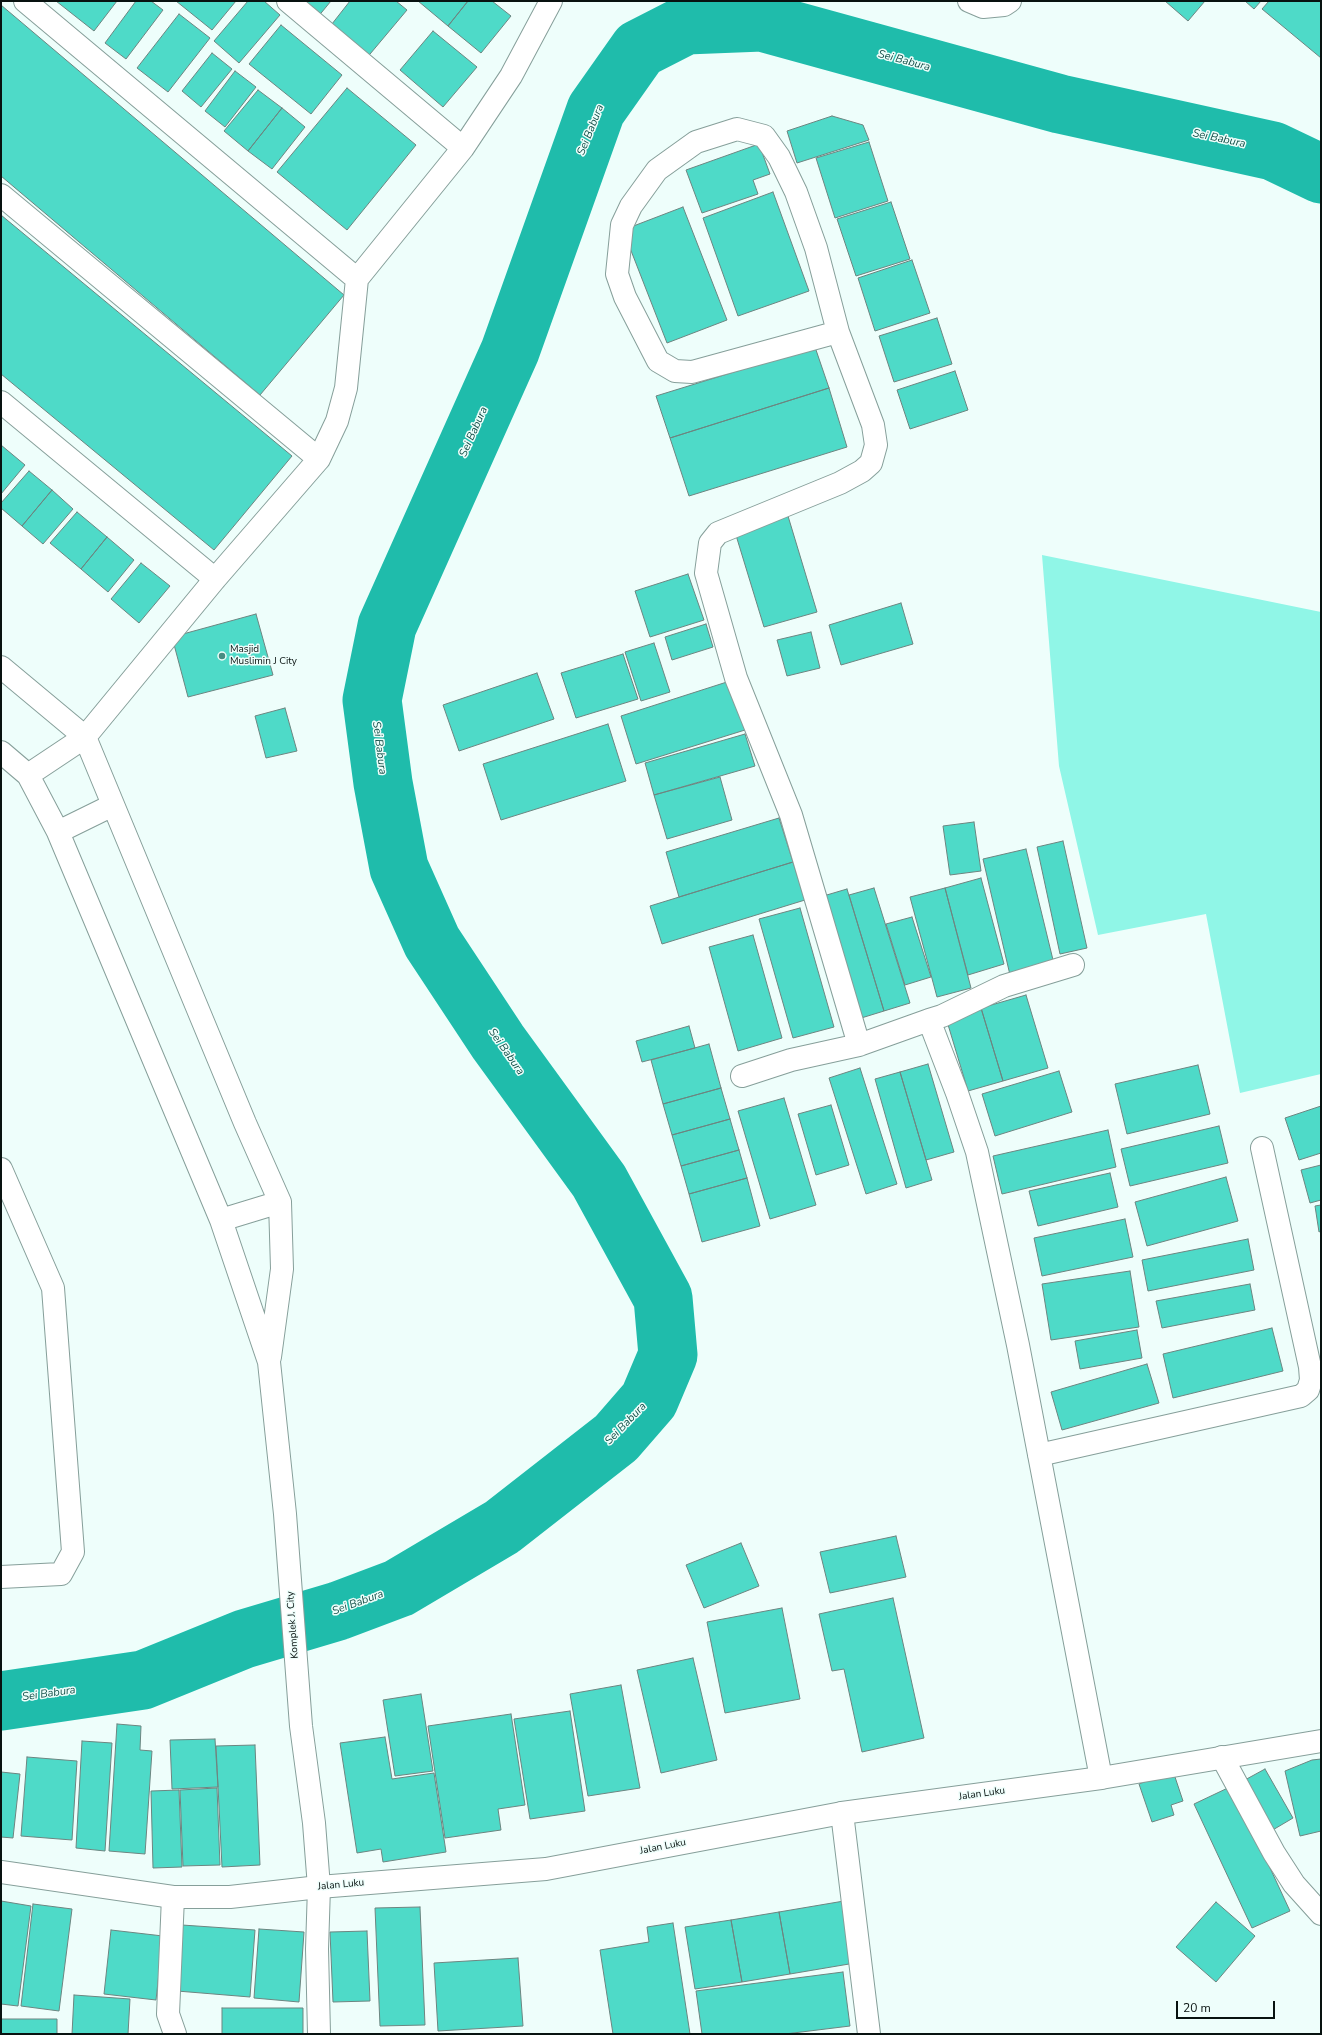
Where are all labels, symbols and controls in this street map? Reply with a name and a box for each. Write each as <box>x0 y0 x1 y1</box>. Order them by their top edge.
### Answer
water label: Sei Babura <box>876 48 932 74</box>
water label: Sei Babura <box>575 103 607 157</box>
water label: Sei Babura <box>1191 127 1247 151</box>
water label: Sei Babura <box>457 405 491 459</box>
place label: Masjid Muslimin J City <box>230 644 297 668</box>
marker: Masjid Muslimin J City <box>217 651 227 661</box>
water label: Sei Babura <box>369 721 389 775</box>
water label: Sei Babura <box>485 1026 527 1078</box>
water label: Sei Babura <box>603 1400 649 1448</box>
water label: Sei Babura <box>331 1588 385 1618</box>
street label: Komplek J. City <box>285 1591 301 1659</box>
water label: Sei Babura <box>22 1684 76 1704</box>
street label: Jalan Luku <box>958 1785 1006 1803</box>
street label: Jalan Luku <box>639 1837 687 1857</box>
street label: Jalan Luku <box>317 1877 365 1893</box>
scale bar <box>1178 1993 1277 2019</box>
text: 20 m <box>1183 2000 1211 2016</box>

